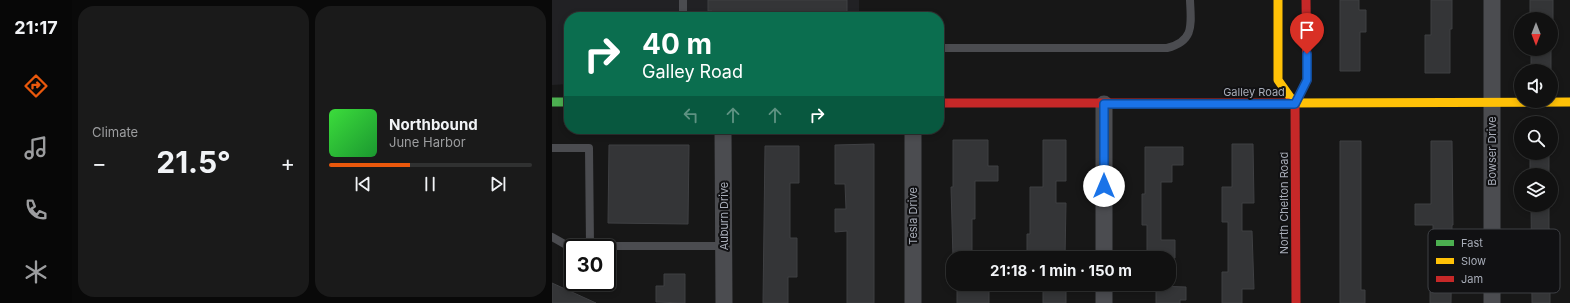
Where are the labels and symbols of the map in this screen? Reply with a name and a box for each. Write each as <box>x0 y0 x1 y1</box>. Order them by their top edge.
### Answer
north arrow <box>1514 12 1558 56</box>
pin <box>1290 13 1324 54</box>
street label: Galley Road <box>1223 85 1285 99</box>
street label: Bowser Drive <box>1485 116 1499 186</box>
street label: North Chelton Road <box>1277 152 1291 254</box>
position arrow <box>1083 165 1125 207</box>
street label: Auburn Drive <box>717 182 731 250</box>
street label: Tesla Drive <box>906 187 920 245</box>
legend <box>1428 229 1560 293</box>
text: Fast <box>1461 236 1483 250</box>
speed limit sign: 30 <box>564 239 616 291</box>
text: Slow <box>1461 254 1486 268</box>
text: Jam <box>1461 272 1483 286</box>

